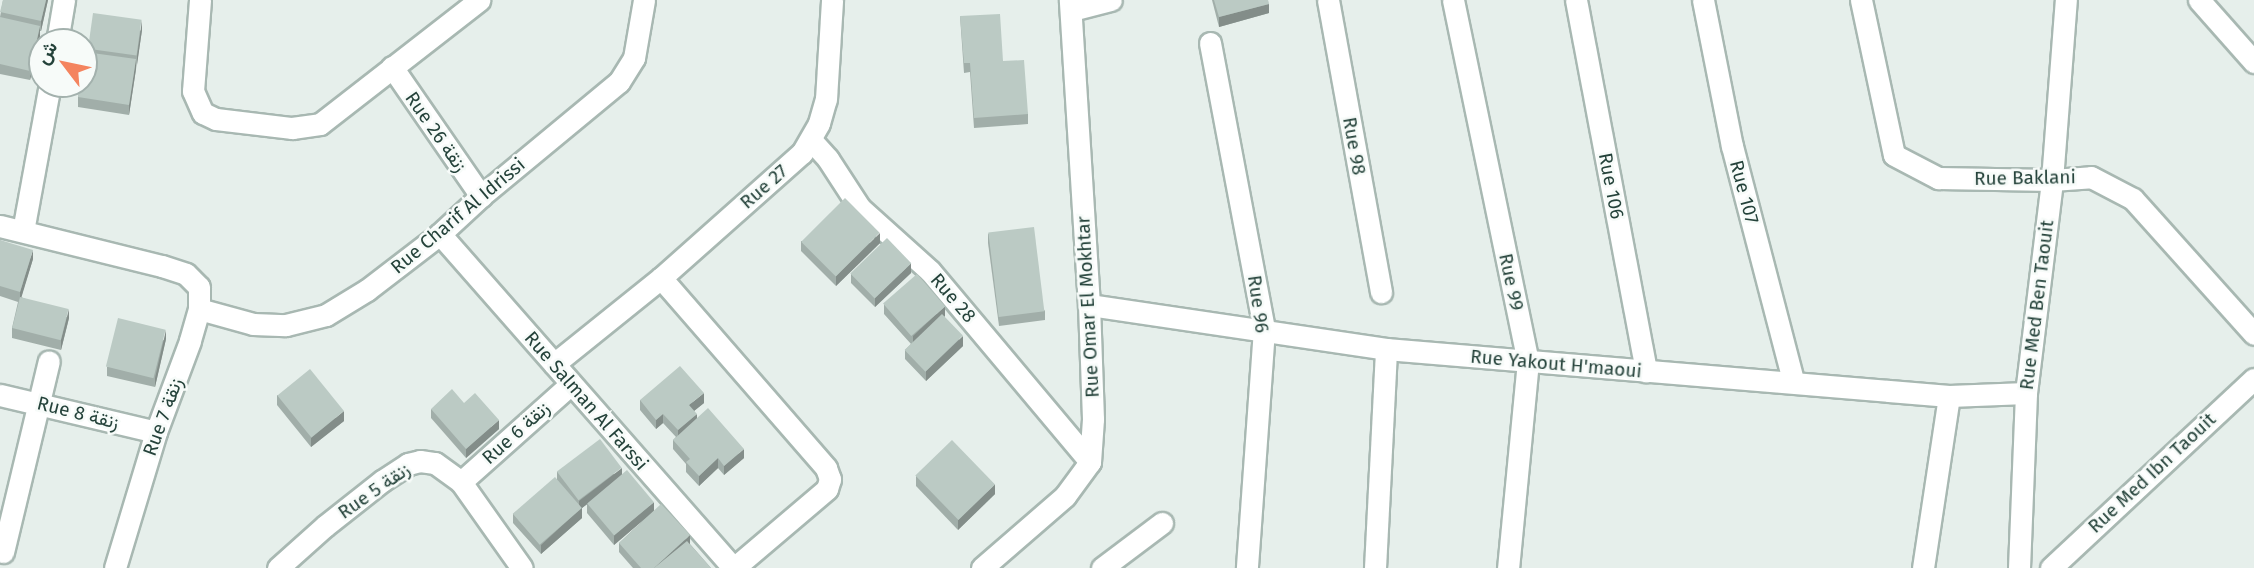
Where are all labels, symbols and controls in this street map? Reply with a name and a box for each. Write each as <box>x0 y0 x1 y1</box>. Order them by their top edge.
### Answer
north arrow <box>28 28 98 98</box>
text: ش <box>31 37 62 68</box>
street label: Rue 26 زنقة <box>400 88 472 176</box>
street label: Rue 98 <box>1338 115 1370 177</box>
street label: Rue 106 <box>1593 151 1629 221</box>
street label: Rue Charif Al Idrissi <box>386 153 530 279</box>
street label: Rue 107 <box>1725 158 1763 226</box>
street label: Rue 27 <box>736 160 792 214</box>
street label: Rue Baklani <box>1974 166 2076 190</box>
street label: Rue Omar El Mokhtar <box>1072 216 1104 398</box>
street label: Rue Med Ben Taouit <box>2015 219 2059 391</box>
street label: Rue 99 <box>1494 251 1528 313</box>
street label: Rue 28 <box>925 269 981 327</box>
street label: Rue 96 <box>1243 274 1273 334</box>
street label: Rue Salman Al Farssi <box>519 327 653 475</box>
street label: Rue Yakout H'maoui <box>1469 345 1643 383</box>
street label: Rue 7 زنقة <box>138 375 188 459</box>
street label: Rue 8 زنقة <box>35 392 121 434</box>
street label: Rue 6 زنقة <box>478 397 554 469</box>
street label: Rue Med Ibn Taouit <box>2083 408 2221 538</box>
street label: Rue 5 زنقة <box>334 458 414 524</box>

